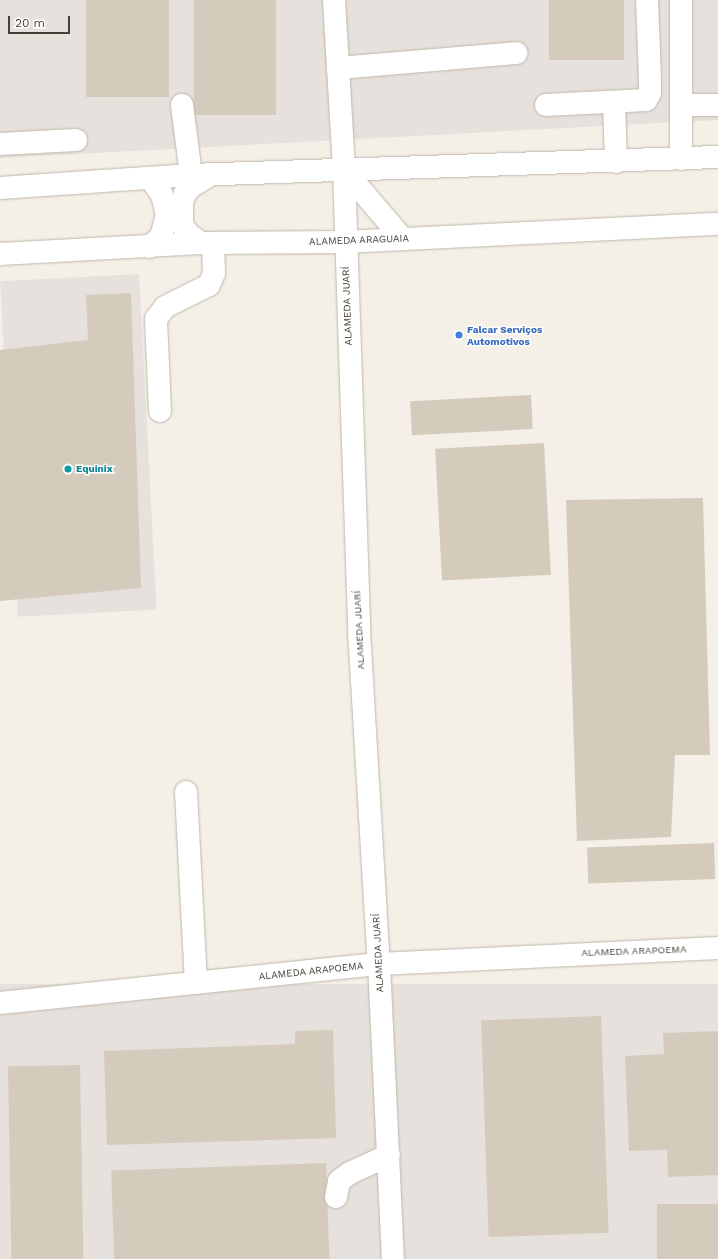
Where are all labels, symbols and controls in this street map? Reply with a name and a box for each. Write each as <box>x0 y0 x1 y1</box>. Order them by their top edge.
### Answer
scale bar <box>10 8 72 34</box>
text: 20 m <box>15 16 45 30</box>
street label: ALAMEDA ARAGUAIA <box>308 232 410 248</box>
street label: ALAMEDA JUARÍ <box>340 266 354 346</box>
place label: Falcar Serviços Automotivos <box>467 323 542 346</box>
marker: Falcar Serviços Automotivos <box>454 330 464 340</box>
place label: Equinix <box>76 463 113 475</box>
marker: Equinix <box>63 464 73 474</box>
street label: ALAMEDA JUARÍ <box>351 590 367 670</box>
street label: ALAMEDA JUARÍ <box>370 913 386 993</box>
street label: ALAMEDA ARAPOEMA <box>581 943 687 959</box>
street label: ALAMEDA ARAPOEMA <box>258 959 364 983</box>

